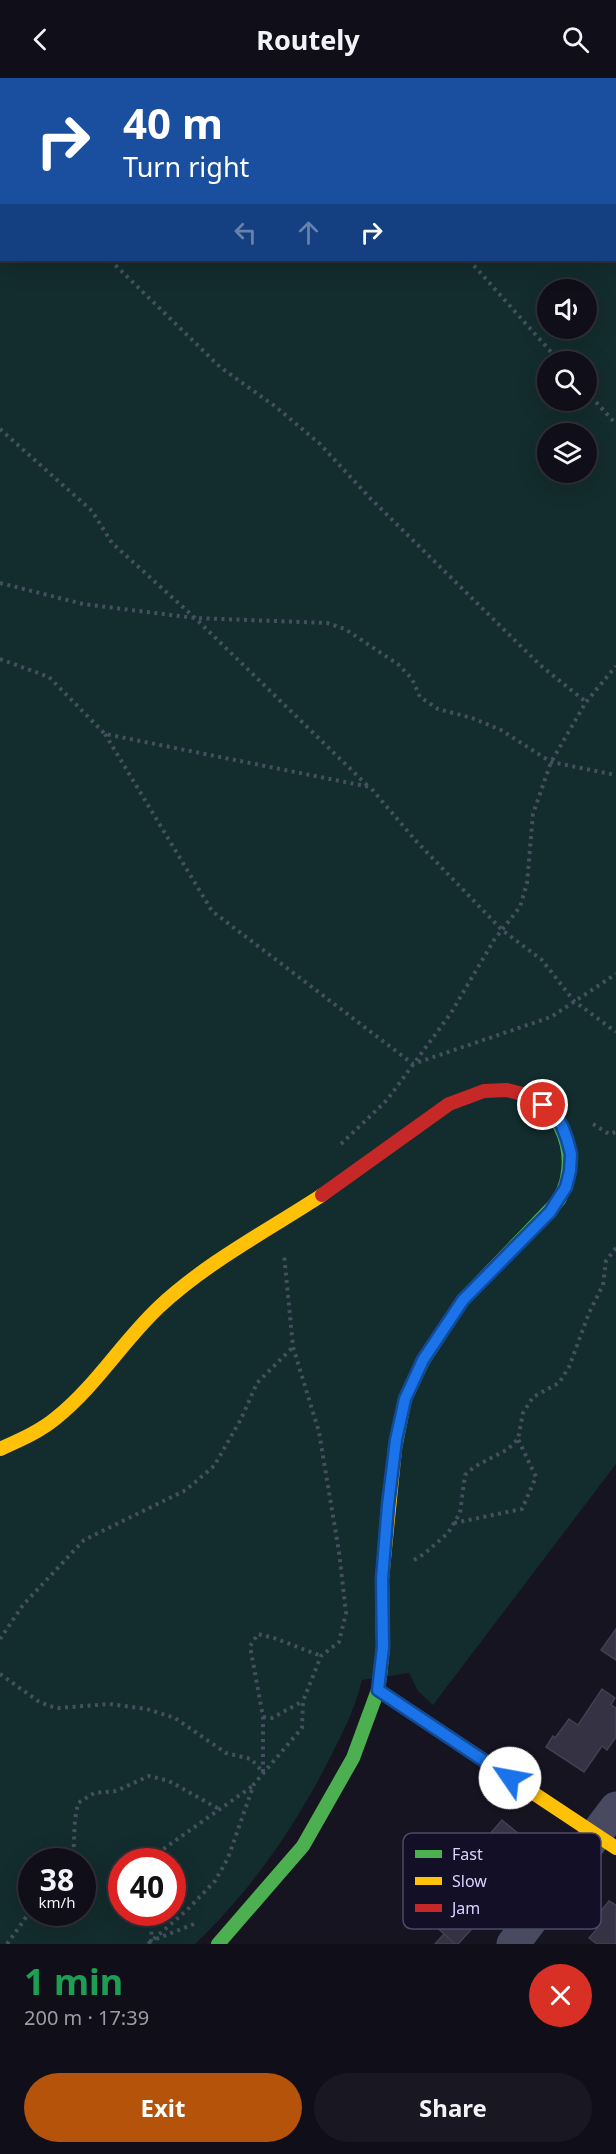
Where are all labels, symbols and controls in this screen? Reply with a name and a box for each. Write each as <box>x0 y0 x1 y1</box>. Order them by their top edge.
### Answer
text: Routely <box>256 21 360 58</box>
icon: back <box>24 23 57 56</box>
icon: search <box>559 23 592 56</box>
text: 40 m <box>123 94 223 151</box>
icon: right <box>24 102 102 180</box>
text: Turn right <box>123 148 249 185</box>
icon: left <box>229 216 262 249</box>
icon: ahead <box>292 216 325 249</box>
icon: right <box>355 216 388 249</box>
map controls <box>537 279 597 483</box>
button: sound <box>537 279 597 339</box>
button: search <box>537 351 597 411</box>
button: layers <box>537 423 597 483</box>
pin <box>517 1079 568 1130</box>
icon: arrive <box>526 1088 559 1121</box>
position arrow <box>478 1746 542 1810</box>
legend <box>403 1833 601 1929</box>
text: Fast <box>452 1843 483 1865</box>
speed limit sign: 40 <box>108 1848 186 1926</box>
text: 38 <box>40 1859 74 1900</box>
text: Slow <box>452 1870 487 1892</box>
text: km/h <box>39 1892 75 1912</box>
text: Jam <box>450 1897 480 1919</box>
text: 1 min <box>24 1957 123 2006</box>
button: close <box>529 1964 592 2027</box>
text: 200 m · 17:39 <box>24 2004 149 2031</box>
button: Exit <box>24 2073 302 2142</box>
button: Share <box>314 2073 592 2142</box>

